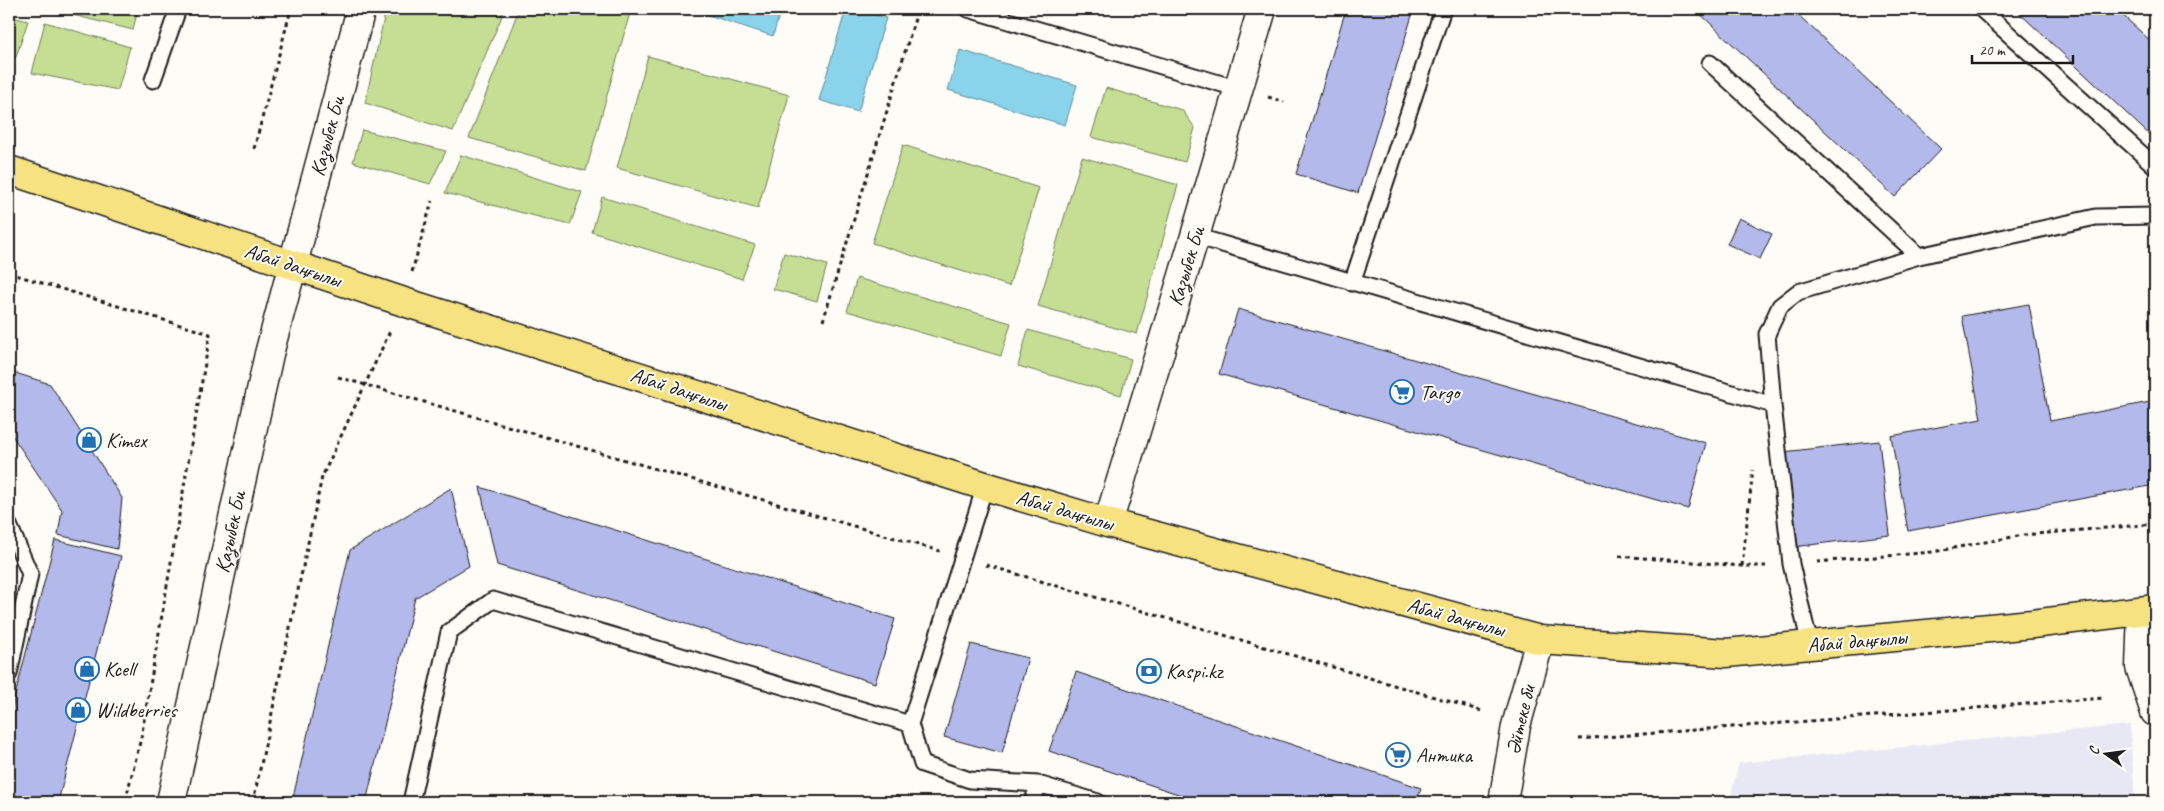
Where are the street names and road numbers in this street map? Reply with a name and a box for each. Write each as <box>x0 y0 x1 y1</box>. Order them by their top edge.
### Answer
street label: Казыбек Би <box>304 92 352 179</box>
street label: Казыбек Би <box>1162 222 1212 309</box>
street label: Абай даңғылы <box>241 237 346 293</box>
street label: Абай даңғылы <box>627 361 732 417</box>
street label: Абай даңғылы <box>1013 484 1118 537</box>
street label: Қазыбек Би <box>209 487 253 575</box>
street label: Абай даңғылы <box>1404 592 1509 643</box>
street label: Абай даңғылы <box>1806 624 1910 658</box>
street label: Әйтеке би <box>1499 681 1541 757</box>

